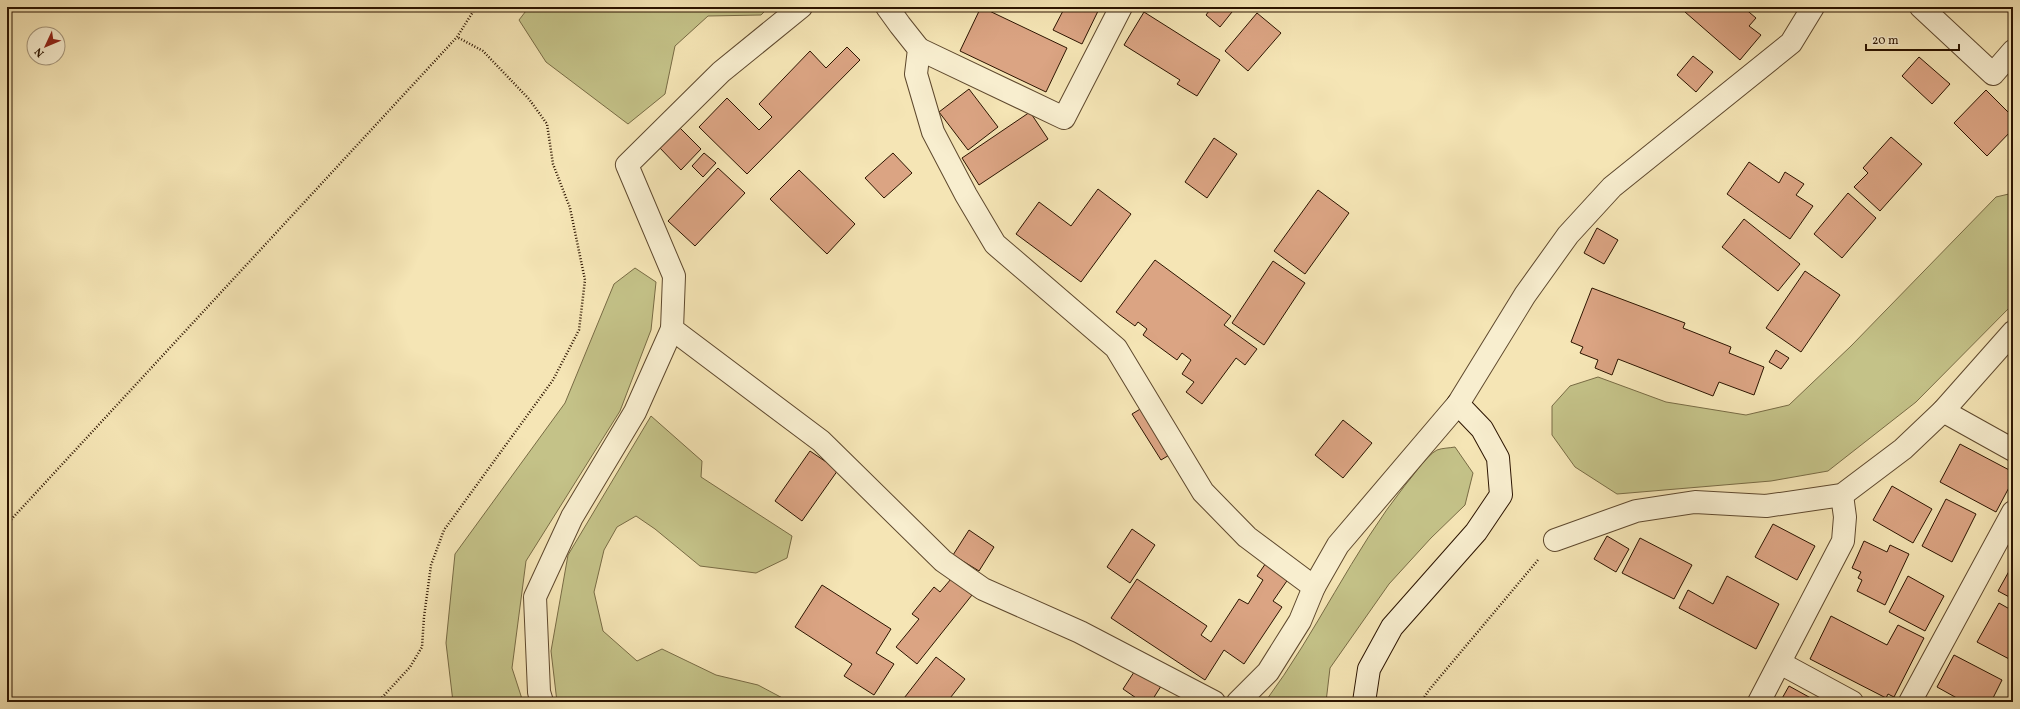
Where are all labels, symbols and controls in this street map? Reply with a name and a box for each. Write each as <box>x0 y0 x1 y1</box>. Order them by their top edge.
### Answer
north arrow <box>26 26 66 66</box>
scale bar <box>1866 26 1959 52</box>
text: 20 m <box>1872 33 1899 49</box>
text: N <box>32 44 48 60</box>

